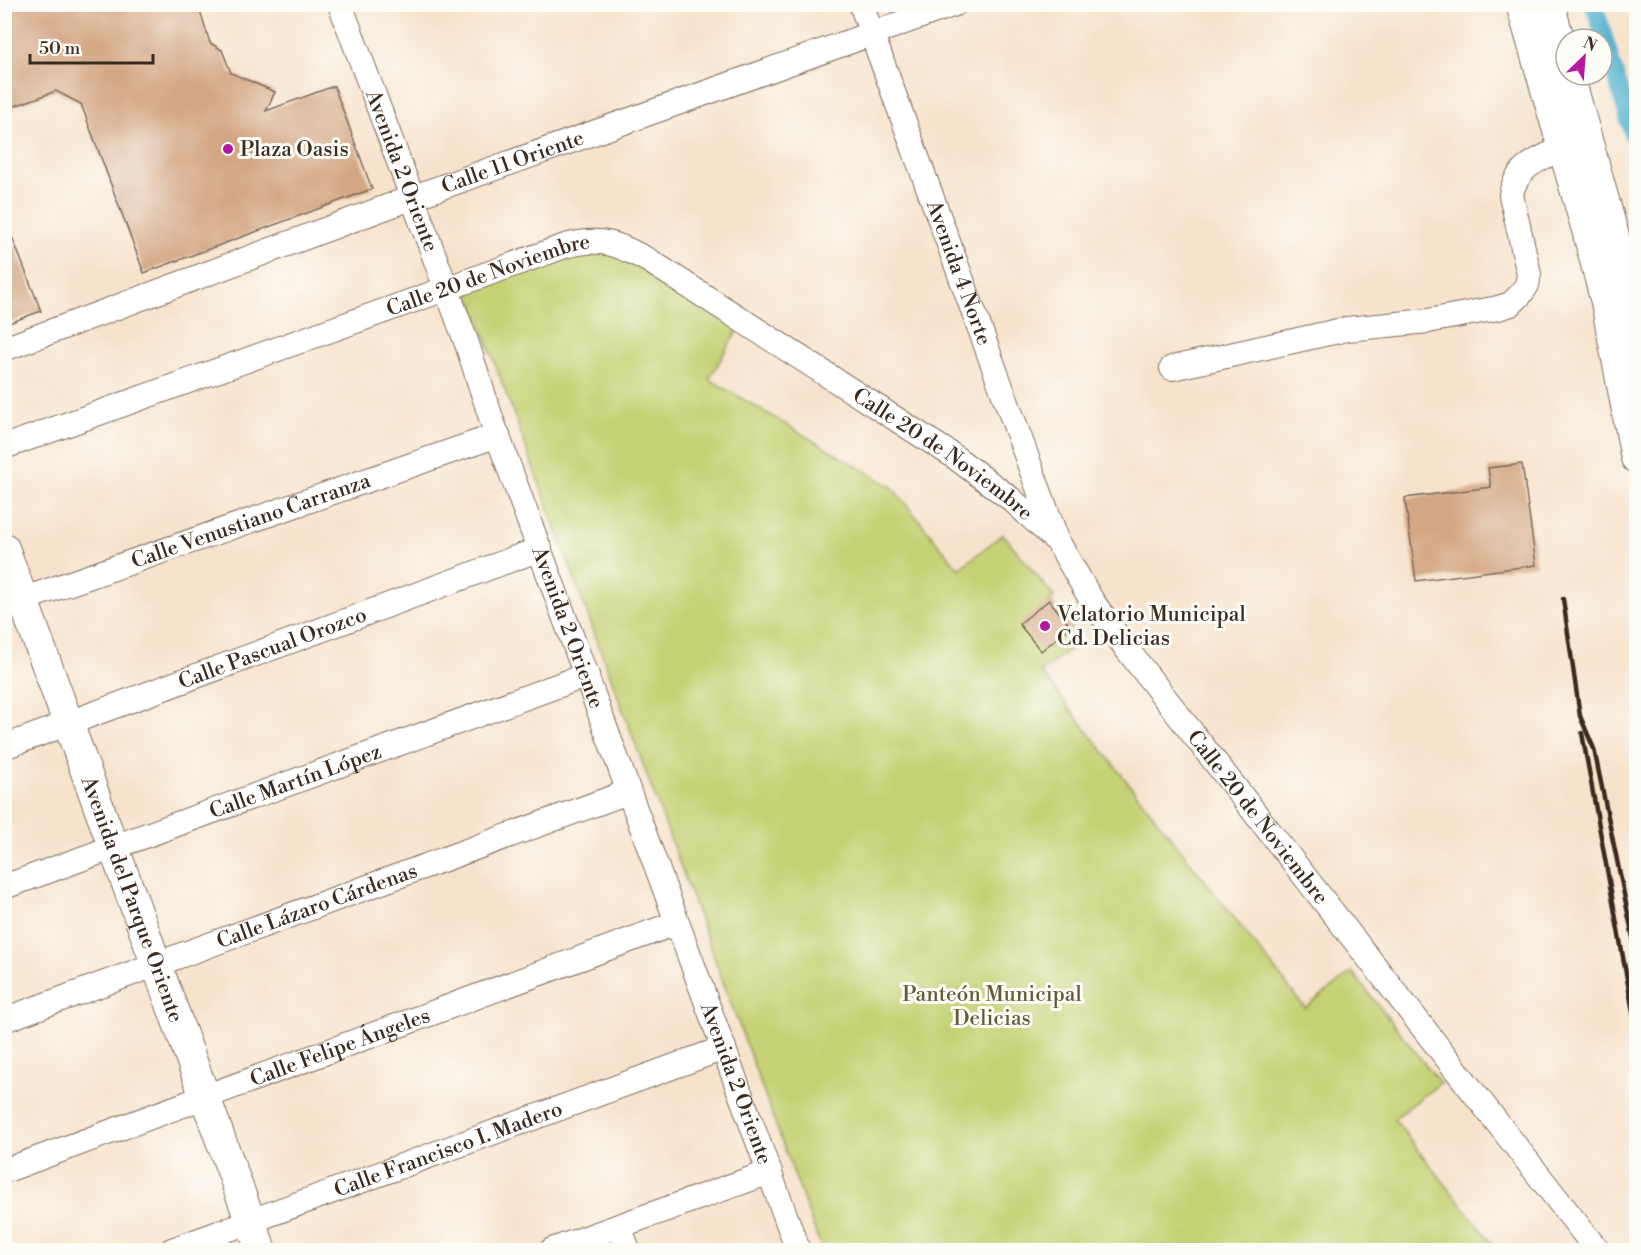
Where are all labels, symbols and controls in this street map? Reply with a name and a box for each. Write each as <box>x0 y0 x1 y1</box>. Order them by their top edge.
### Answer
scale bar <box>30 27 153 65</box>
north arrow <box>1554 27 1614 87</box>
text: N <box>1580 33 1600 56</box>
text: 50 m <box>39 37 81 60</box>
street label: Avenida 2 Oriente <box>359 86 443 256</box>
street label: Calle 11 Oriente <box>438 125 588 200</box>
place label: Plaza Oasis <box>240 137 349 163</box>
marker: Plaza Oasis <box>221 142 235 156</box>
street label: Avenida 4 Norte <box>920 196 997 349</box>
street label: Calle 20 de Noviembre <box>383 230 591 323</box>
street label: Calle 20 de Noviembre <box>847 383 1038 526</box>
street label: Calle Venustiano Carranza <box>128 468 374 575</box>
street label: Avenida 2 Oriente <box>525 542 609 712</box>
street label: Calle Pascual Orozco <box>175 602 370 695</box>
place label: Velatorio Municipal Cd. Delicias <box>1056 602 1246 652</box>
marker: Velatorio Municipal Cd. Delicias <box>1038 619 1052 633</box>
street label: Calle 20 de Noviembre <box>1181 725 1334 910</box>
street label: Calle Martín López <box>206 739 385 825</box>
street label: Avenida del Parque Oriente <box>74 772 189 1026</box>
street label: Calle Lázaro Cárdenas <box>213 858 421 955</box>
park label: Panteón Municipal Delicias <box>902 982 1082 1032</box>
street label: Avenida 2 Oriente <box>693 998 777 1168</box>
street label: Calle Felipe Ángeles <box>247 1003 434 1093</box>
street label: Calle Francisco I. Madero <box>331 1096 566 1204</box>

